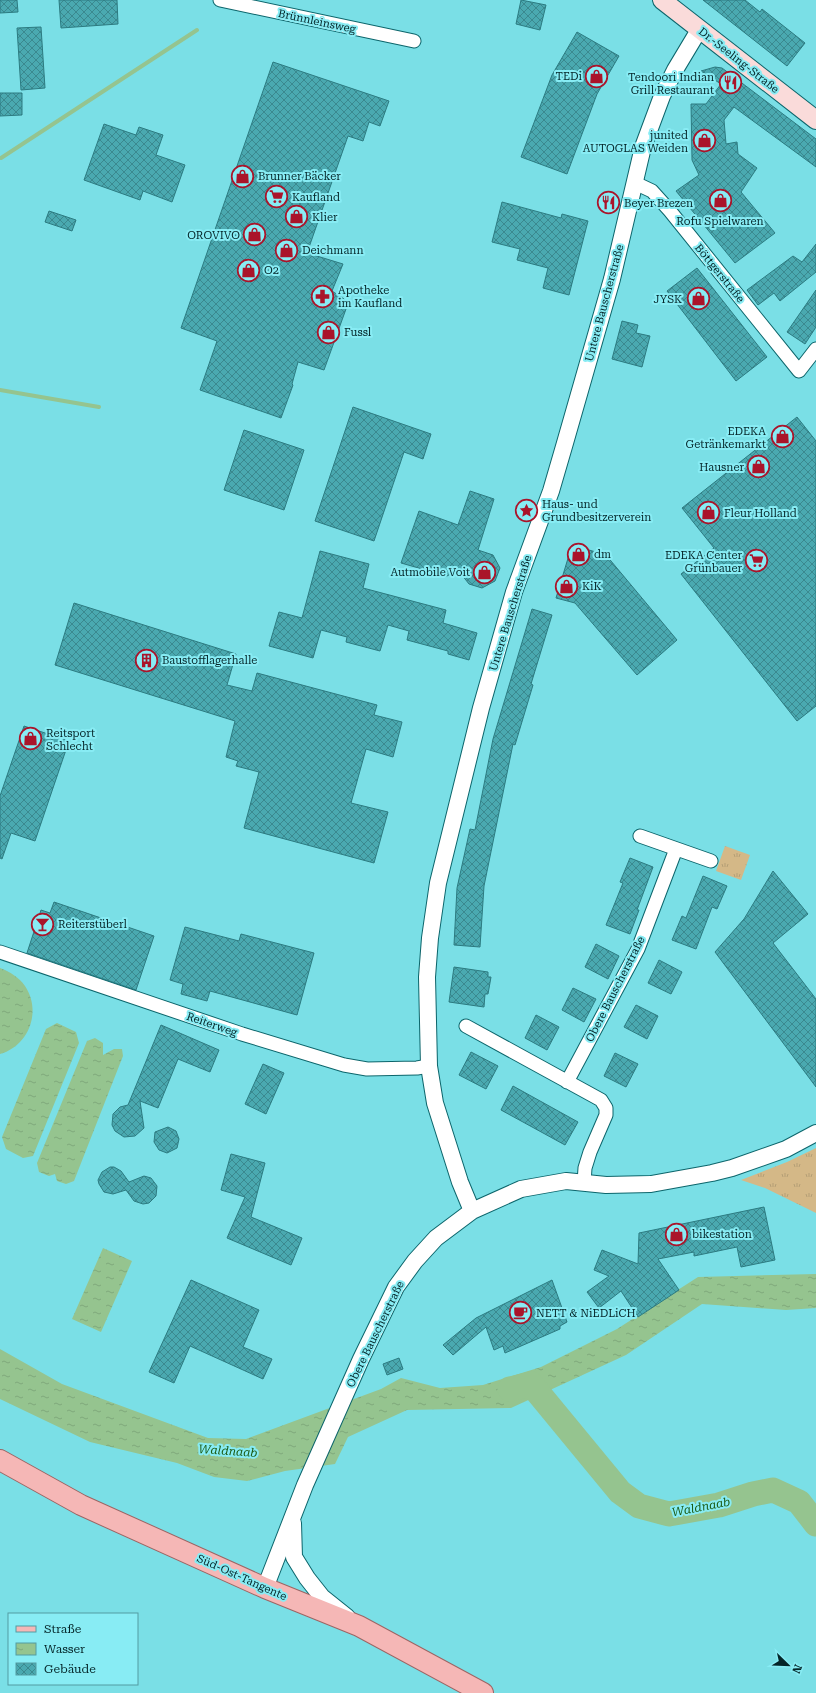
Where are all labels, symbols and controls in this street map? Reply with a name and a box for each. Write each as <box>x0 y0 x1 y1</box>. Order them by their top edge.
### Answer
street label: Brünnleinsweg <box>277 7 358 36</box>
street label: Dr.-Seeling-Straße <box>696 25 782 96</box>
shop icon: TEDi <box>584 63 610 89</box>
place label: TEDi <box>556 70 582 83</box>
restaurant icon: Tendoori Indian Grill Restaurant <box>717 70 743 96</box>
place label: Tendoori Indian Grill Restaurant <box>628 71 714 97</box>
shop icon: junited AUTOGLAS Weiden <box>691 128 717 154</box>
place label: junited AUTOGLAS Weiden <box>583 129 688 155</box>
shop icon: Brunner Bäcker <box>229 163 255 189</box>
place label: Brunner Bäcker <box>258 170 341 183</box>
supermarket icon: Kaufland <box>263 184 289 210</box>
shop icon: Rofu Spielwaren <box>707 188 733 214</box>
restaurant icon: Beyer Brezen <box>595 190 621 216</box>
place label: Kaufland <box>292 191 340 204</box>
place label: Beyer Brezen <box>624 197 693 210</box>
shop icon: Klier <box>284 204 310 230</box>
place label: Klier <box>312 211 338 224</box>
place label: Rofu Spielwaren <box>676 215 764 228</box>
shop icon: OROVIVO <box>242 222 268 248</box>
place label: OROVIVO <box>187 229 240 242</box>
shop icon: Deichmann <box>274 237 300 263</box>
street label: Böttgerstraße <box>692 241 747 305</box>
street label: Untere Bauscherstraße <box>583 243 626 363</box>
place label: Deichmann <box>302 244 364 257</box>
shop icon: O2 <box>236 257 262 283</box>
place label: O2 <box>264 264 279 277</box>
pharmacy icon: Apotheke im Kaufland <box>309 283 335 309</box>
place label: Apotheke im Kaufland <box>338 284 402 310</box>
shop icon: JYSK <box>685 286 711 312</box>
place label: JYSK <box>654 293 682 306</box>
shop icon: Fussl <box>316 319 342 345</box>
place label: Fussl <box>344 326 372 339</box>
shop icon: EDEKA Getränkemarkt <box>769 424 795 450</box>
place label: EDEKA Getränkemarkt <box>686 425 766 451</box>
shop icon: Hausner <box>746 454 772 480</box>
place label: Hausner <box>699 461 744 474</box>
place icon: Haus- und Grundbesitzerverein <box>514 497 540 523</box>
place label: Haus- und Grundbesitzerverein <box>542 498 651 524</box>
shop icon: Fleur Holland <box>696 500 722 526</box>
place label: Fleur Holland <box>724 507 797 520</box>
shop icon: dm <box>565 541 591 567</box>
place label: dm <box>594 548 611 561</box>
supermarket icon: EDEKA Center Grünbauer <box>744 548 770 574</box>
place label: EDEKA Center Grünbauer <box>665 549 742 575</box>
street label: Untere Bauscherstraße <box>487 554 534 673</box>
shop icon: Autmobile Voit <box>472 559 498 585</box>
place label: Autmobile Voit <box>390 566 470 579</box>
shop icon: KiK <box>554 573 580 599</box>
place label: KiK <box>582 580 602 593</box>
building icon: Baustofflagerhalle <box>133 647 159 673</box>
place label: Baustofflagerhalle <box>162 654 257 667</box>
shop icon: Reitsport Schlecht <box>18 726 44 752</box>
place label: Reitsport Schlecht <box>46 727 95 753</box>
bar icon: Reiterstüberl <box>30 911 56 937</box>
place label: Reiterstüberl <box>58 918 127 931</box>
street label: Obere Bauscherstraße <box>583 934 648 1044</box>
street label: Reiterweg <box>185 1010 240 1039</box>
shop icon: bikestation <box>664 1221 690 1247</box>
place label: bikestation <box>692 1228 752 1241</box>
street label: Obere Bauscherstraße <box>344 1279 407 1390</box>
cafe icon: NETT & NiEDLiCH <box>508 1300 534 1326</box>
place label: NETT & NiEDLiCH <box>536 1307 636 1320</box>
water label: Waldnaab <box>198 1442 258 1460</box>
water label: Waldnaab <box>671 1495 731 1519</box>
street label: Süd-Ost-Tangente <box>195 1552 289 1603</box>
legend <box>8 1613 138 1685</box>
text: Straße <box>44 1622 82 1636</box>
text: Wasser <box>44 1642 85 1656</box>
north arrow <box>768 1645 808 1685</box>
text: Gebäude <box>44 1662 96 1676</box>
text: N <box>789 1662 804 1676</box>

